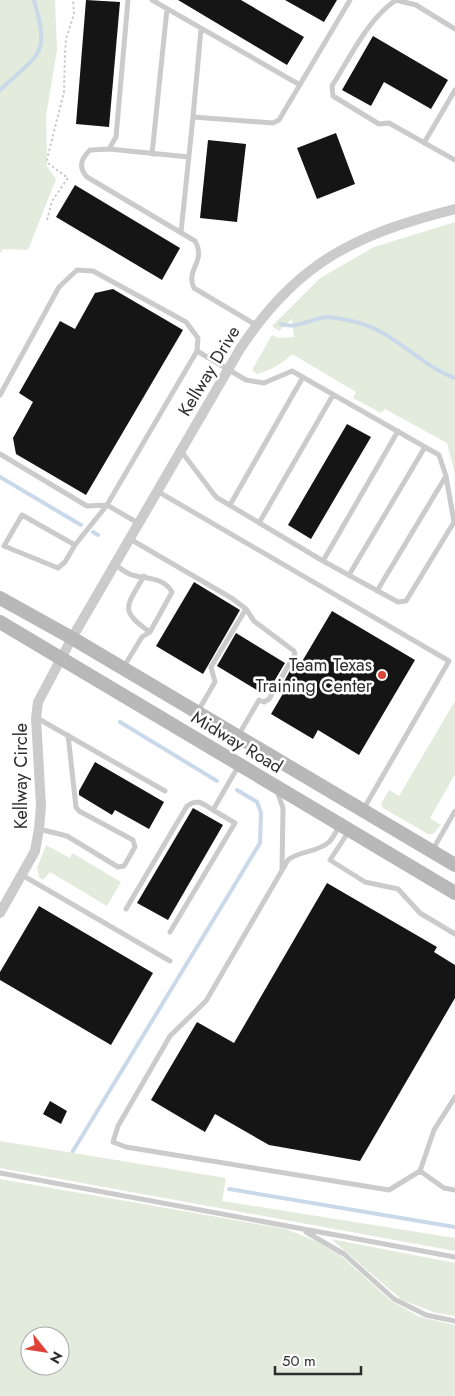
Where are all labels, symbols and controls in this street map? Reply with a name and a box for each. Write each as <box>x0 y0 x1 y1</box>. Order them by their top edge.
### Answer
street label: Kellway Drive <box>172 321 246 421</box>
place label: Team Texas Training Center <box>256 652 373 699</box>
marker: Team Texas Training Center <box>376 669 388 681</box>
street label: Midway Road <box>186 704 288 780</box>
street label: Kellway Circle <box>8 723 34 829</box>
north arrow <box>20 1326 70 1376</box>
scale bar <box>275 1344 361 1376</box>
text: N <box>45 1348 68 1367</box>
text: 50 m <box>282 1350 316 1372</box>

